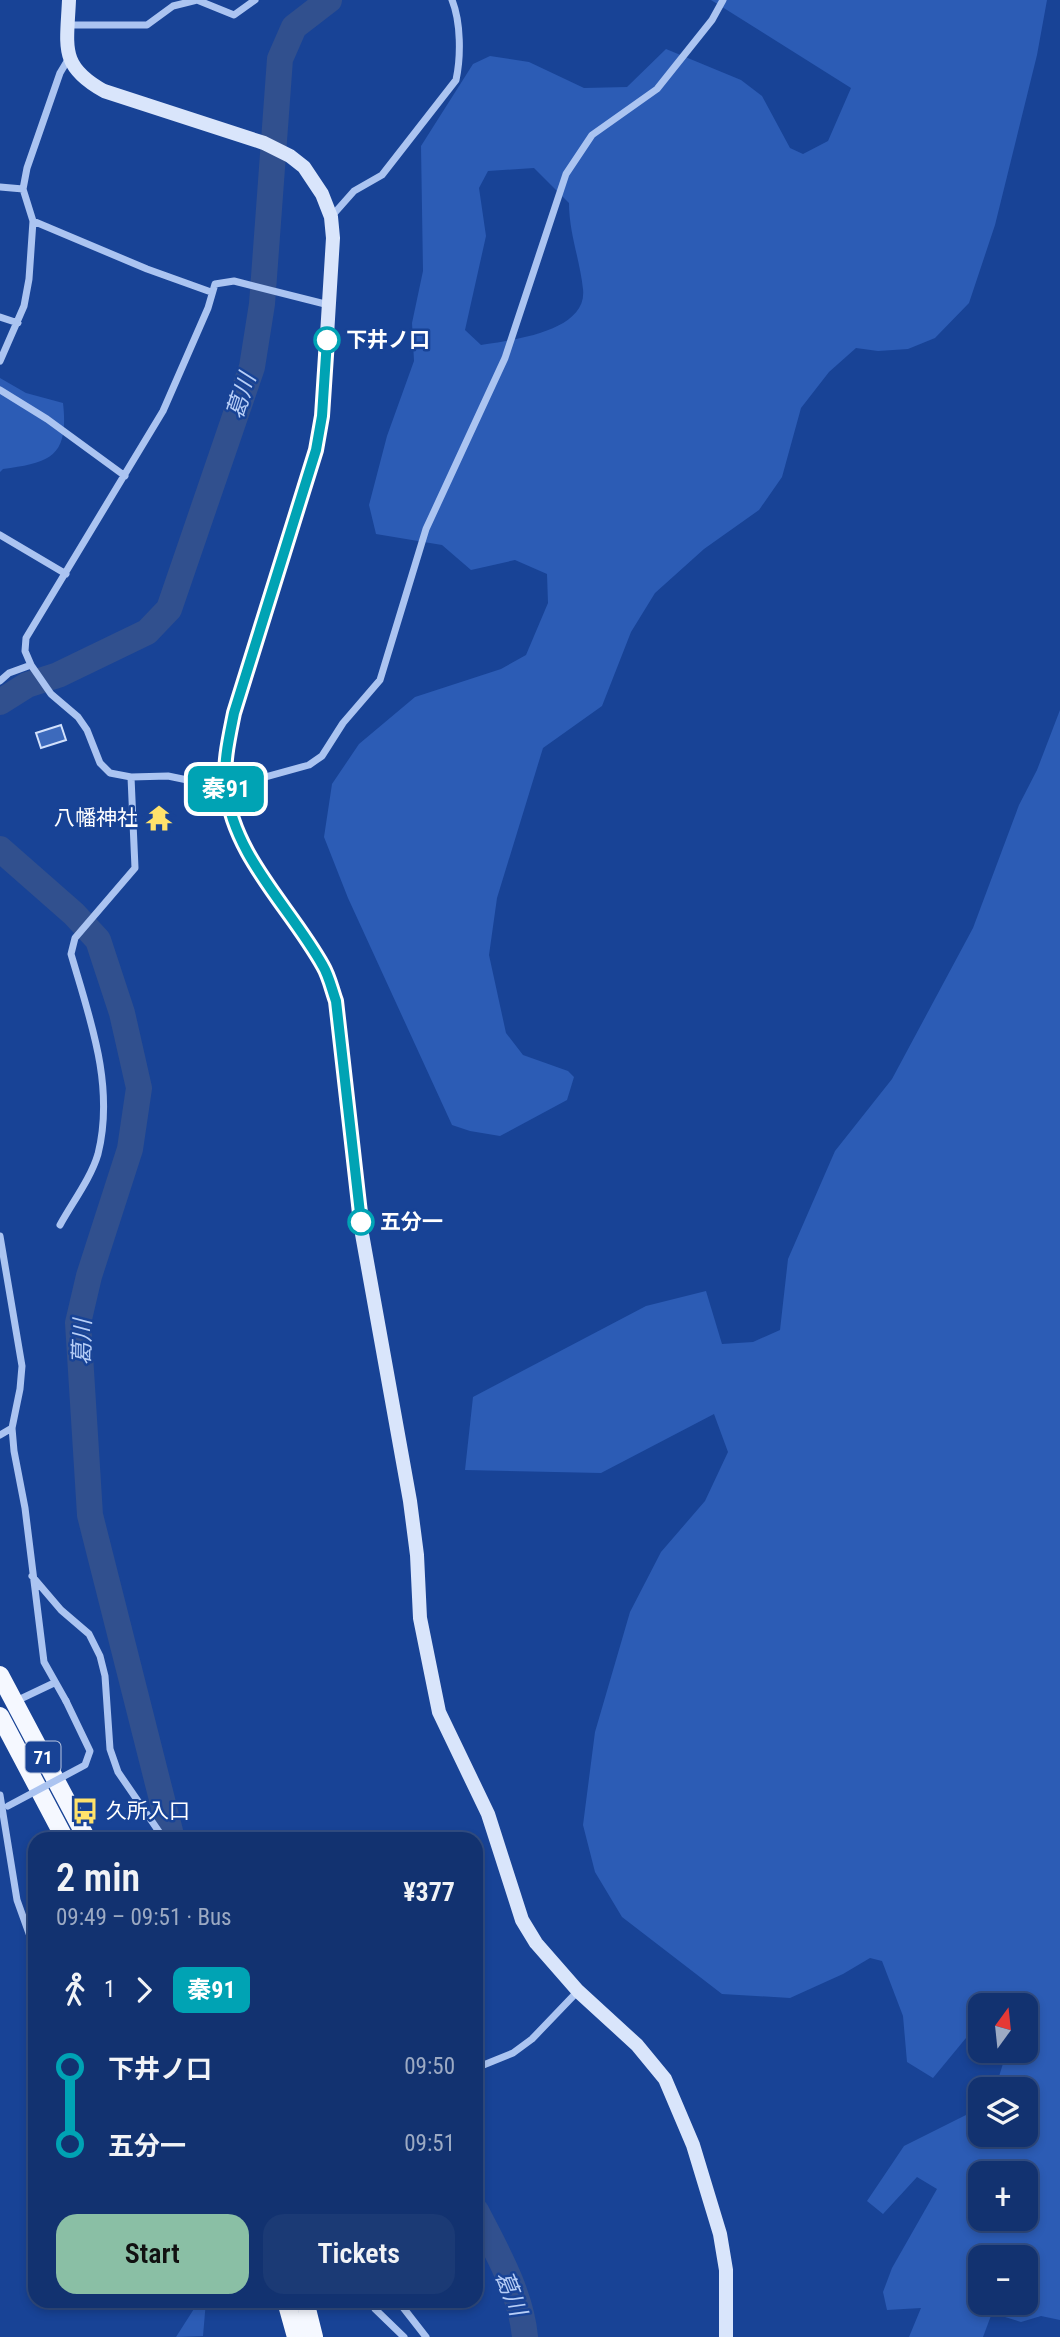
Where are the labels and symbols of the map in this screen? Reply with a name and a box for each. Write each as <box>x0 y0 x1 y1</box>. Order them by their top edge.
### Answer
marker: 下井ノ口 <box>314 327 340 353</box>
place label: 下井ノ口 <box>346 328 430 352</box>
water label: 葛川 <box>222 367 262 422</box>
line badge: 秦91 <box>186 766 266 812</box>
temple icon: 八幡神社 <box>144 803 174 833</box>
place label: 八幡神社 <box>54 806 138 830</box>
marker: 五分一 <box>348 1209 374 1235</box>
place label: 五分一 <box>380 1210 443 1234</box>
water label: 葛川 <box>69 1316 96 1365</box>
road number: 71 <box>26 1742 60 1772</box>
bus stop icon: 久所入口 <box>70 1796 100 1826</box>
place label: 久所入口 <box>106 1799 190 1823</box>
north arrow <box>968 1993 1038 2063</box>
water label: 葛川 <box>489 2267 533 2322</box>

